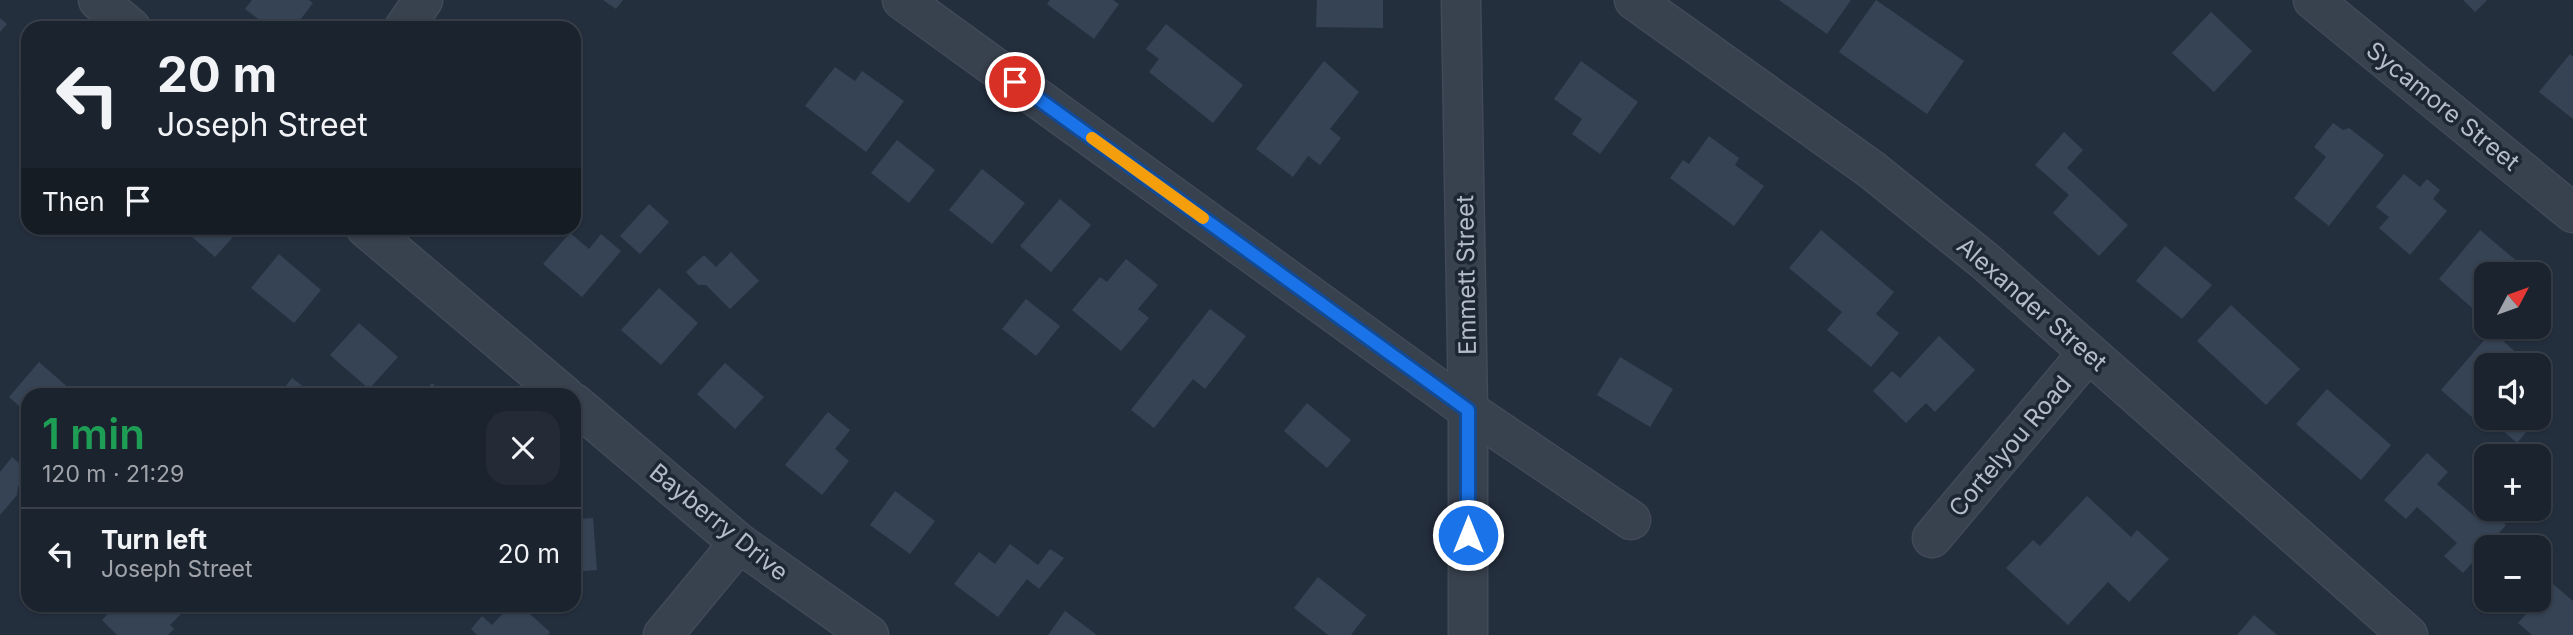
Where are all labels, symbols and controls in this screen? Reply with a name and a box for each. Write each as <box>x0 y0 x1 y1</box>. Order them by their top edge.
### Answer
street label: Sycamore Street <box>2361 35 2525 177</box>
text: 20 m <box>157 45 277 104</box>
icon: left <box>42 49 133 140</box>
pin <box>985 52 1045 112</box>
icon: arrive <box>996 63 1034 101</box>
text: Joseph Street <box>157 105 368 144</box>
icon: arrive <box>119 182 157 220</box>
text: Then <box>42 186 105 217</box>
street label: Emmett Street <box>1450 195 1482 355</box>
street label: Alexander Street <box>1951 231 2113 377</box>
north arrow <box>2474 262 2552 340</box>
map controls <box>2474 262 2551 612</box>
button: sound <box>2474 353 2551 430</box>
street label: Cortelyou Road <box>1943 370 2077 522</box>
text: 1 min <box>42 408 145 459</box>
button: close <box>486 411 560 485</box>
button: + <box>2474 444 2551 521</box>
street label: Bayberry Drive <box>644 457 794 587</box>
text: 120 m · 21:29 <box>42 460 184 488</box>
position arrow <box>1431 498 1505 572</box>
text: Turn left <box>101 524 207 555</box>
icon: left <box>42 535 80 573</box>
button: − <box>2474 535 2551 612</box>
text: 20 m <box>498 538 560 569</box>
text: Joseph Street <box>101 555 253 583</box>

